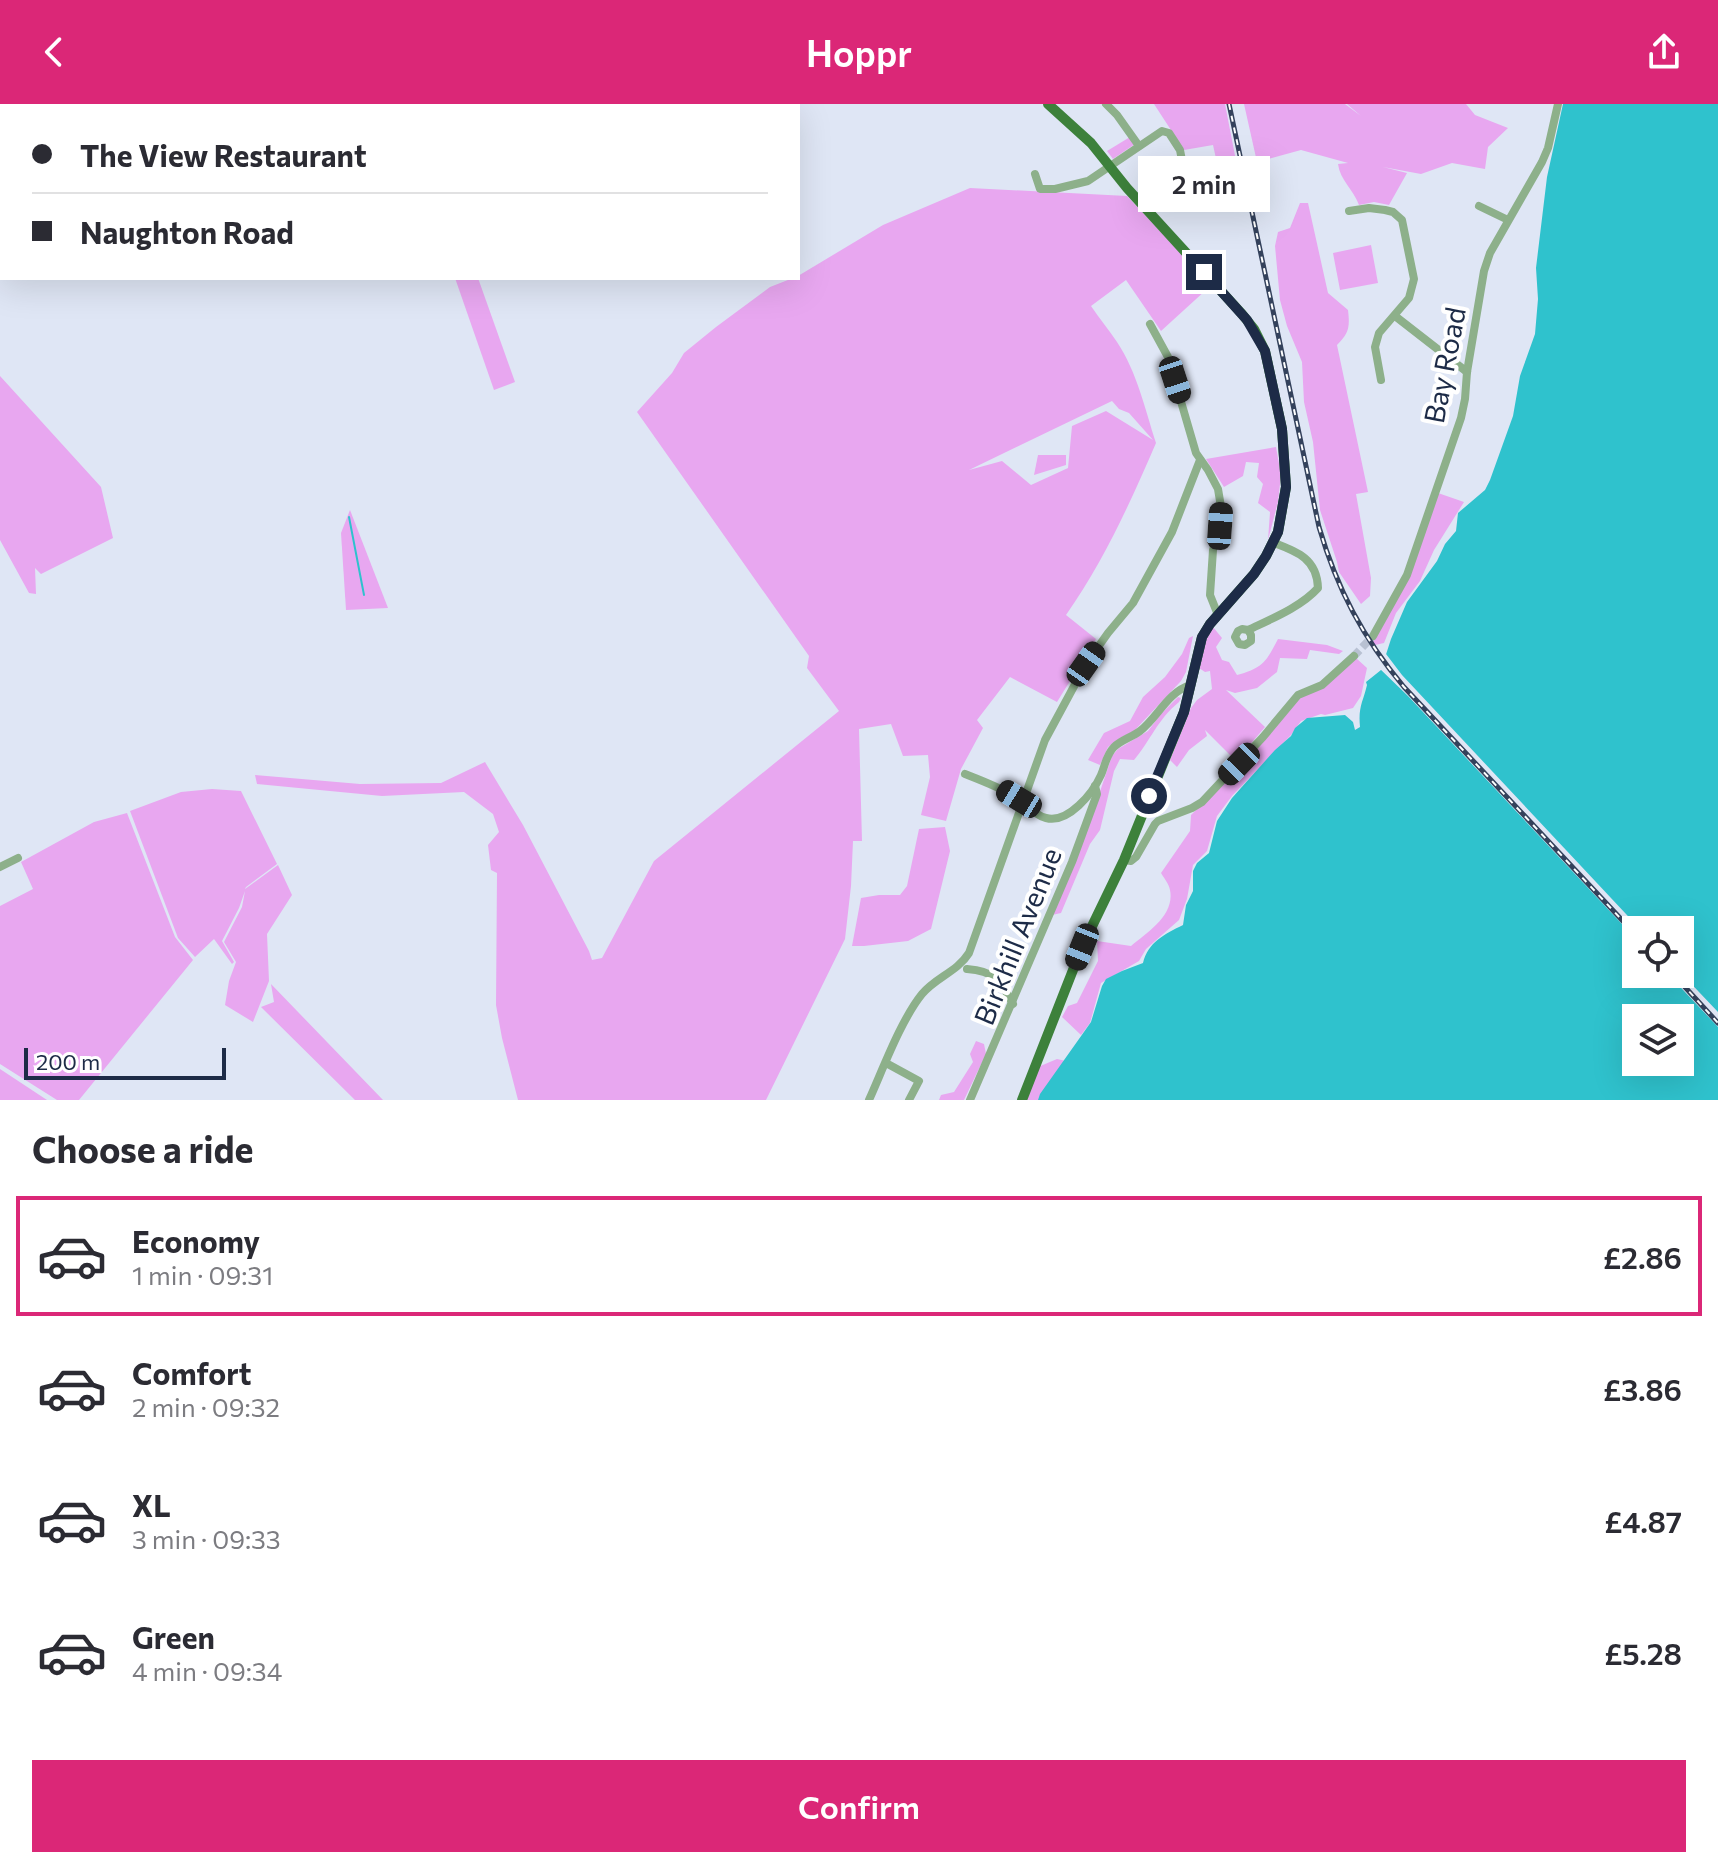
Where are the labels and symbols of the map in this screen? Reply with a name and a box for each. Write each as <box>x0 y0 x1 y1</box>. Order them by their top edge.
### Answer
callout: 2 min <box>1138 156 1270 212</box>
route end <box>1186 254 1222 290</box>
street label: Bay Road <box>1416 304 1472 426</box>
car <box>1156 353 1194 407</box>
car <box>1206 501 1234 551</box>
car <box>1062 637 1110 691</box>
car <box>1214 738 1264 790</box>
car <box>992 776 1046 822</box>
route start <box>1131 778 1167 814</box>
street label: Birkhill Avenue <box>966 843 1068 1029</box>
car <box>1062 920 1102 974</box>
scale bar <box>24 1044 226 1080</box>

